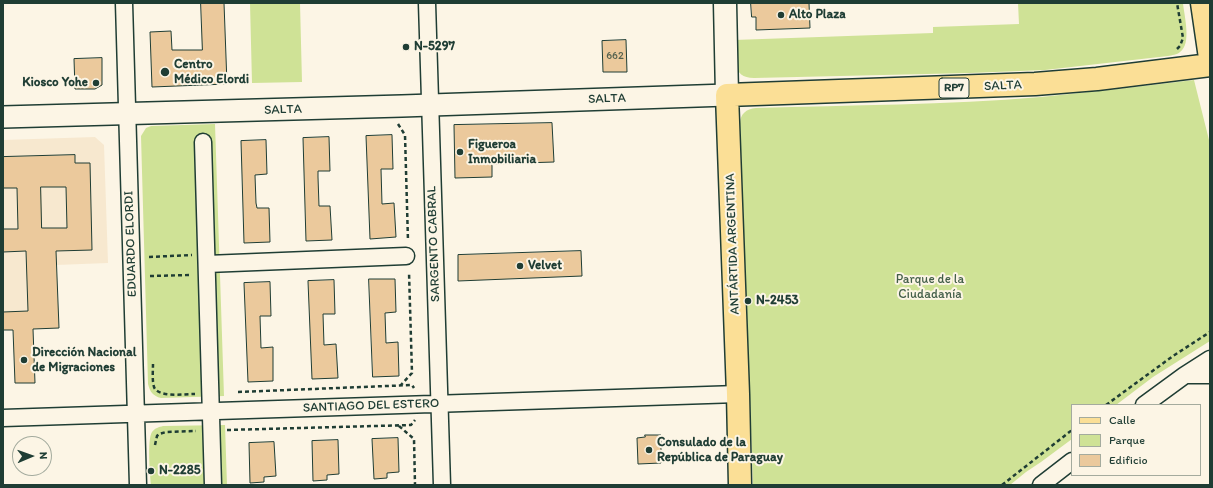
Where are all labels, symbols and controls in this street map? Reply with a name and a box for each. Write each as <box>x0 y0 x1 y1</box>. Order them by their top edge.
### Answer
place label: Alto Plaza <box>789 7 846 23</box>
marker: Alto Plaza <box>776 10 786 20</box>
place label: N-5297 <box>414 39 455 55</box>
marker: N-5297 <box>401 42 411 52</box>
house number: 662 <box>606 49 624 63</box>
place label: Centro Médico Elordi <box>174 57 249 88</box>
marker: Centro Médico Elordi <box>159 66 171 78</box>
place label: Kiosco Yohe <box>22 75 88 91</box>
street label: SALTA <box>984 77 1022 95</box>
marker: Kiosco Yohe <box>91 78 101 88</box>
road number: RP7 <box>939 78 969 98</box>
street label: SALTA <box>588 91 626 107</box>
street label: SALTA <box>264 102 302 118</box>
place label: Figueroa Inmobiliaria <box>468 137 536 168</box>
marker: Figueroa Inmobiliaria <box>455 147 465 157</box>
street label: ANTÁRTIDA ARGENTINA <box>723 173 743 315</box>
street label: SARGENTO CABRAL <box>424 186 444 302</box>
street label: EDUARDO ELORDI <box>121 191 141 297</box>
place label: Velvet <box>528 258 562 274</box>
marker: Velvet <box>515 261 525 271</box>
park label: Parque de la Ciudadanía <box>896 272 964 303</box>
place label: N-2453 <box>756 293 799 309</box>
marker: N-2453 <box>743 296 753 306</box>
place label: Dirección Nacional de Migraciones <box>32 345 136 376</box>
marker: Dirección Nacional de Migraciones <box>19 355 29 365</box>
street label: SANTIAGO DEL ESTERO <box>303 396 439 416</box>
legend <box>1071 404 1201 476</box>
text: Calle <box>1109 413 1135 427</box>
text: Parque <box>1109 433 1145 447</box>
place label: Consulado de la República de Paraguay <box>657 435 783 466</box>
north arrow <box>12 436 52 476</box>
marker: Consulado de la República de Paraguay <box>644 445 654 455</box>
text: N <box>37 452 50 460</box>
text: Edificio <box>1109 453 1148 467</box>
place label: N-2285 <box>159 463 201 479</box>
marker: N-2285 <box>146 466 156 476</box>

